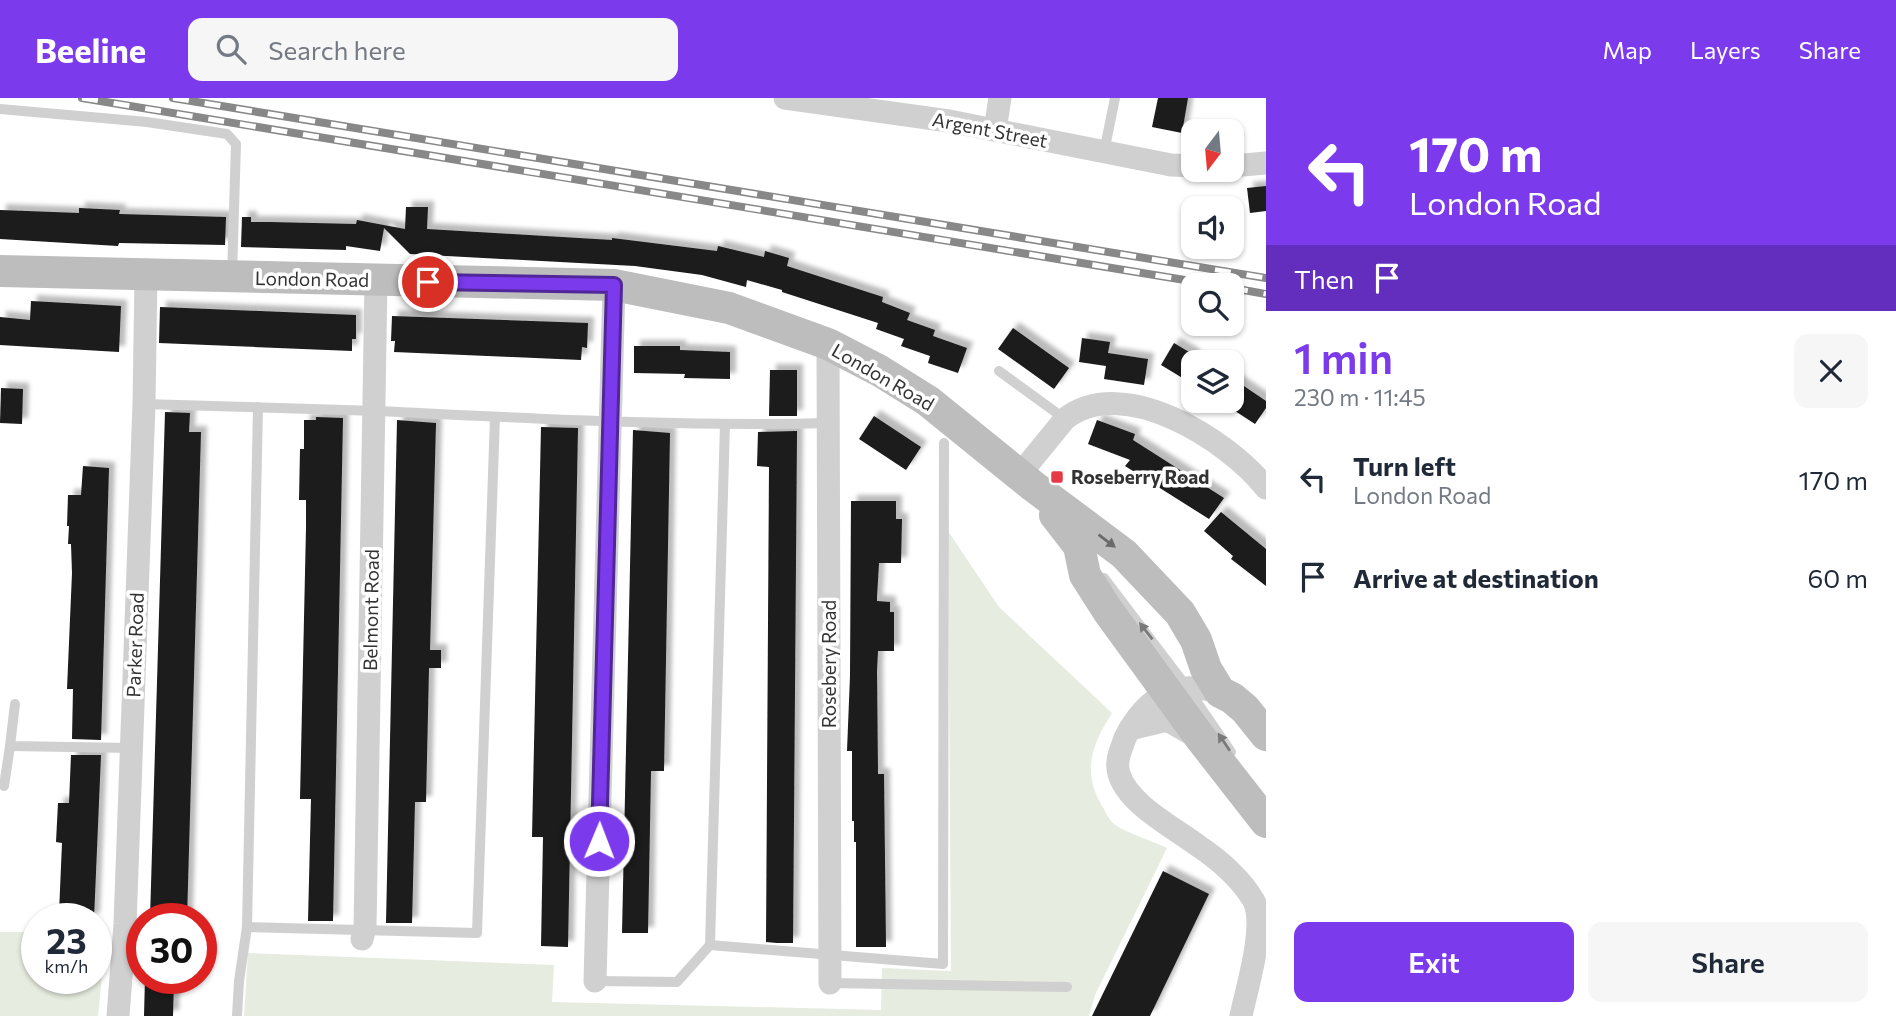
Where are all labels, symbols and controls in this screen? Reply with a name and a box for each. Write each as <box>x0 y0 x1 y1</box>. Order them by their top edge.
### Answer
search box <box>188 18 678 81</box>
text: Beeline <box>35 29 146 70</box>
icon: search <box>212 30 250 68</box>
text: Search here <box>268 34 406 65</box>
text: Map <box>1603 35 1652 64</box>
text: Layers <box>1690 35 1761 64</box>
text: Share <box>1799 35 1861 64</box>
street label: Argent Street <box>931 107 1050 152</box>
north arrow <box>1181 119 1244 182</box>
map controls <box>1181 119 1244 413</box>
text: 170 m <box>1409 122 1542 182</box>
icon: left <box>1294 126 1385 217</box>
text: London Road <box>1409 182 1602 222</box>
button: sound <box>1181 196 1244 259</box>
pin <box>398 252 458 312</box>
icon: arrive <box>1368 259 1406 297</box>
icon: arrive <box>409 263 447 301</box>
text: Then <box>1294 263 1354 294</box>
street label: London Road <box>255 266 369 291</box>
button: search <box>1181 273 1244 336</box>
text: 1 min <box>1294 331 1393 383</box>
button: close <box>1794 334 1868 408</box>
street label: London Road <box>828 338 939 415</box>
button: layers <box>1181 350 1244 413</box>
text: 230 m · 11:45 <box>1294 383 1426 411</box>
text: Turn left <box>1353 450 1456 481</box>
icon: left <box>1294 460 1332 498</box>
text: 170 m <box>1799 464 1868 495</box>
place label: Roseberry Road <box>1071 465 1209 488</box>
marker: Roseberry Road <box>1049 469 1065 485</box>
text: London Road <box>1353 481 1491 509</box>
one-way arrow <box>1098 534 1116 549</box>
street label: Belmont Road <box>358 549 383 671</box>
icon: arrive <box>1294 558 1332 596</box>
text: Arrive at destination <box>1353 562 1599 593</box>
text: 60 m <box>1808 562 1868 593</box>
street label: Parker Road <box>121 592 148 698</box>
street label: Rosebery Road <box>817 600 840 728</box>
one-way arrow <box>1138 623 1153 641</box>
one-way arrow <box>1217 733 1231 751</box>
position arrow <box>562 804 636 878</box>
speed limit sign: 30 <box>126 903 217 994</box>
text: 23 <box>46 918 87 961</box>
button: Exit <box>1294 922 1574 1002</box>
button: Share <box>1588 922 1868 1002</box>
text: km/h <box>45 955 88 977</box>

